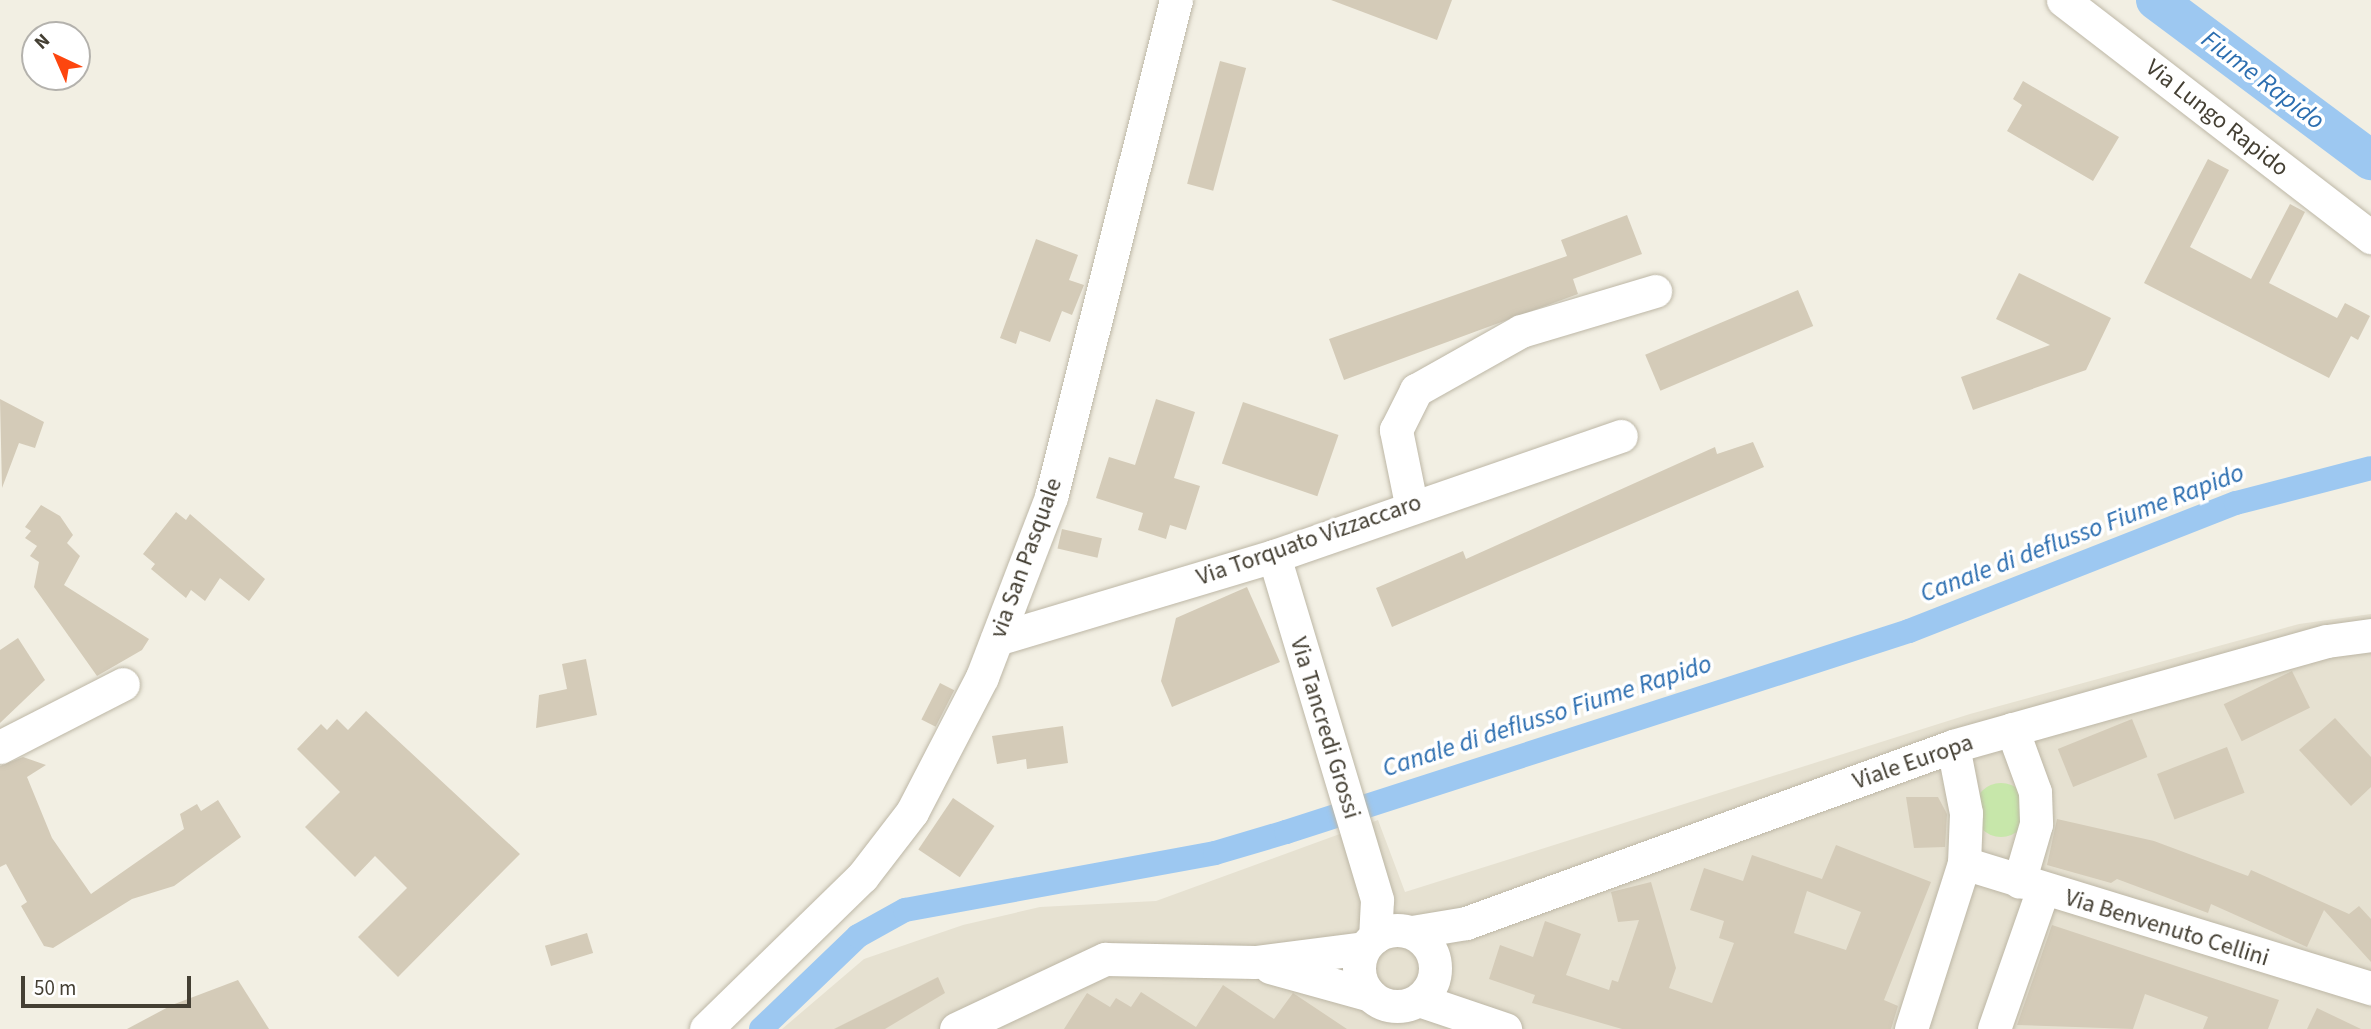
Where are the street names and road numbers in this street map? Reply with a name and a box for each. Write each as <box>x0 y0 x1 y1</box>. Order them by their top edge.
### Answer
street label: Via Lungo Rapido <box>2140 53 2294 183</box>
street label: via San Pasquale <box>984 474 1068 642</box>
street label: Via Torquato Vizzaccaro <box>1193 488 1425 592</box>
street label: Via Tancredi Grossi <box>1284 634 1366 822</box>
street label: Viale Europa <box>1849 728 1977 796</box>
street label: Via Benvenuto Cellini <box>2061 883 2273 973</box>

